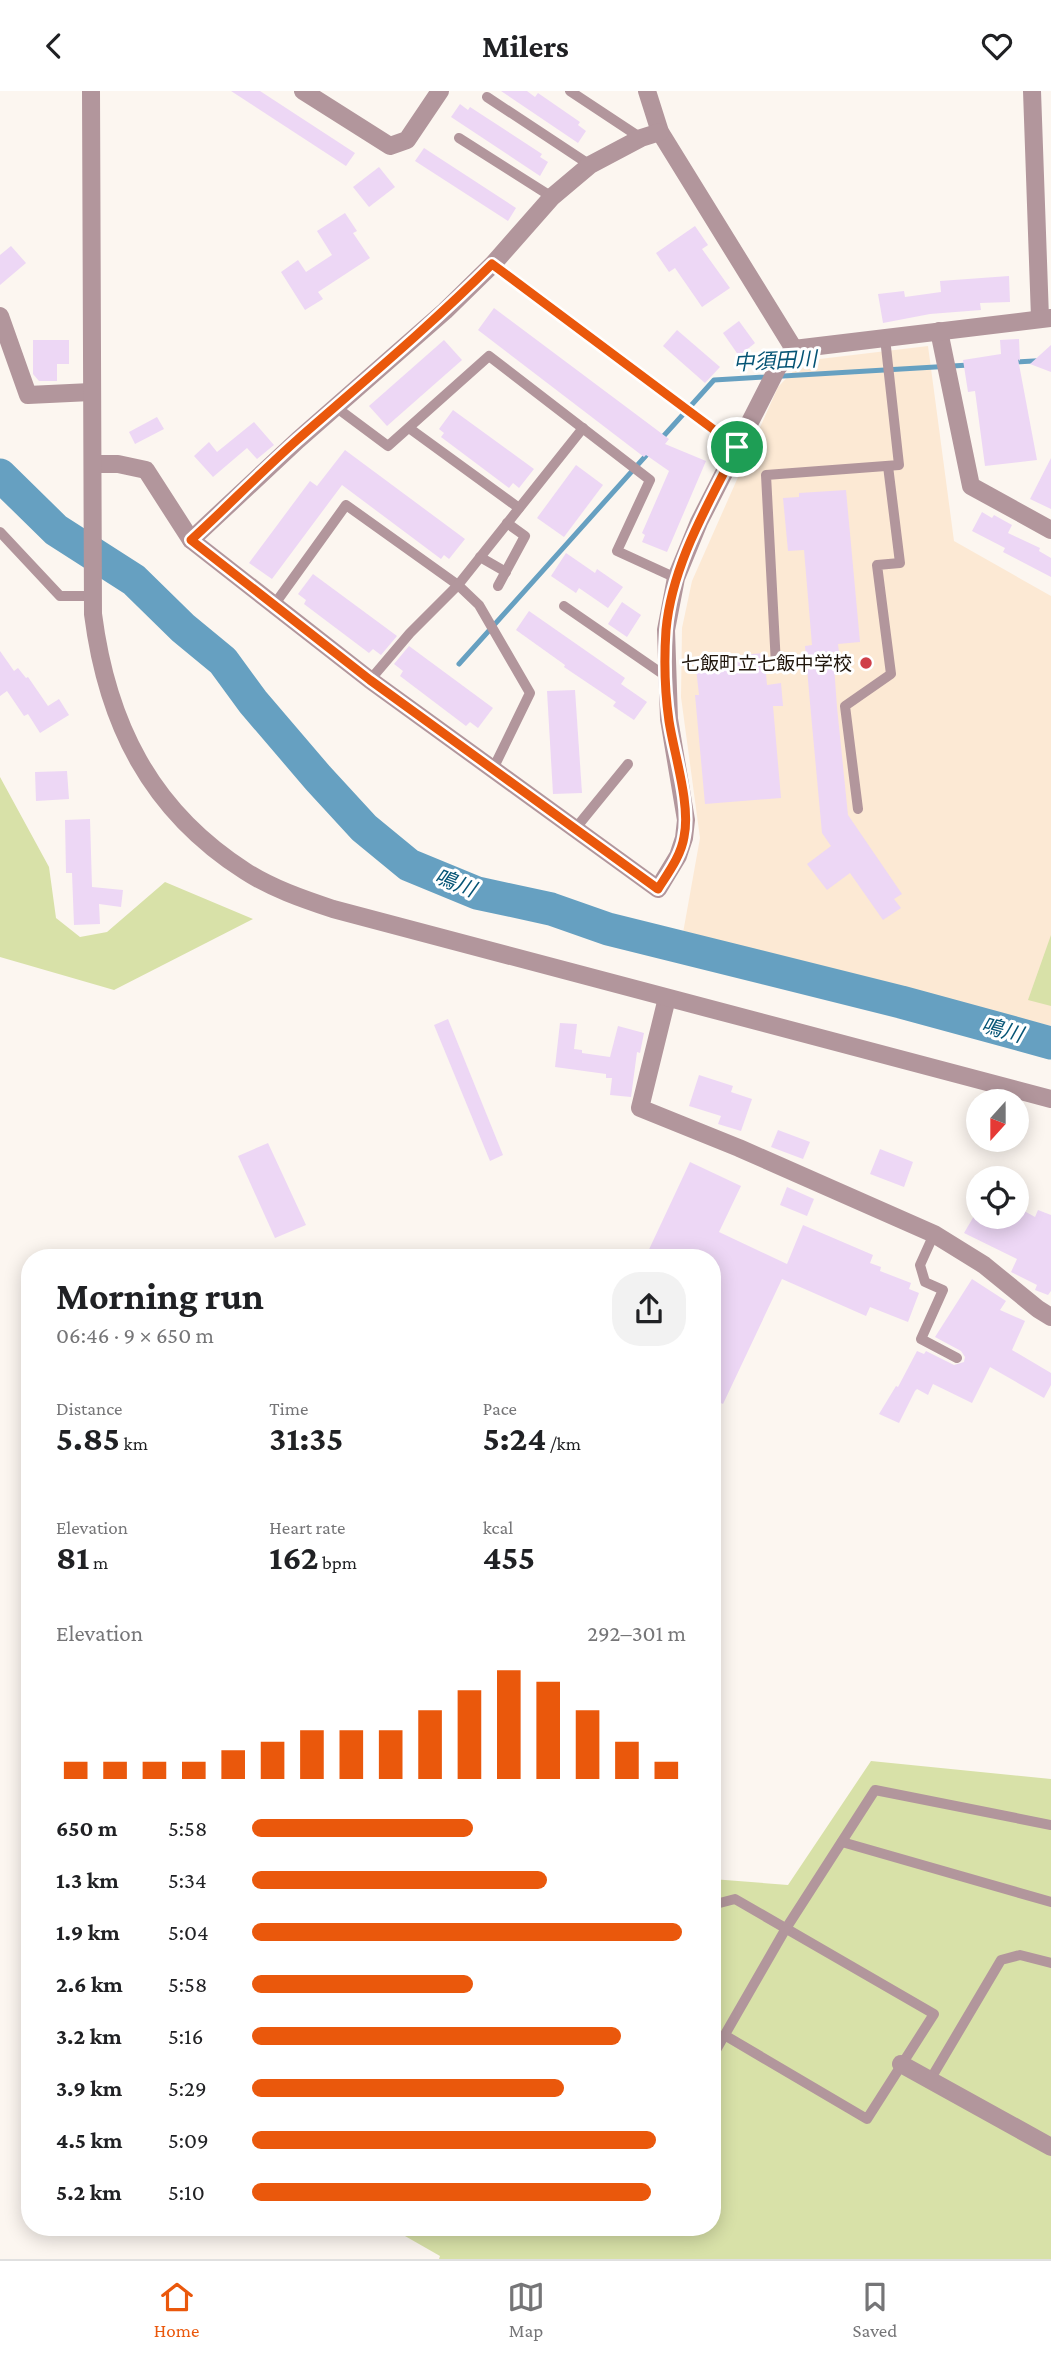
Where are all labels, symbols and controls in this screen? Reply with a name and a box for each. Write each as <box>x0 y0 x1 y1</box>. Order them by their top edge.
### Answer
icon: back <box>35 27 73 65</box>
icon: heart <box>978 27 1016 65</box>
text: Milers <box>482 28 569 64</box>
water label: 中須田川 <box>732 347 820 375</box>
pin <box>707 417 767 477</box>
icon: arrive <box>718 428 756 466</box>
place label: 七飯町立七飯中学校 <box>681 653 852 674</box>
marker: 七飯町立七飯中学校 <box>858 655 874 671</box>
water label: 鳴川 <box>431 864 481 902</box>
water label: 鳴川 <box>979 1013 1027 1048</box>
north arrow <box>966 1089 1029 1151</box>
map controls <box>966 1089 1029 1229</box>
button: locate <box>966 1166 1029 1229</box>
button: share <box>612 1272 686 1346</box>
text: Morning run <box>56 1275 264 1317</box>
text: 06:46 · 9 × 650 m <box>56 1322 214 1348</box>
text: Distance <box>56 1398 122 1419</box>
text: Time <box>269 1398 308 1419</box>
text: Pace <box>483 1398 517 1419</box>
text: 5.85 <box>56 1419 120 1458</box>
text: 31:35 <box>269 1419 344 1458</box>
text: 5:24 <box>483 1419 546 1458</box>
text: km <box>120 1433 148 1454</box>
text: /km <box>546 1433 581 1454</box>
text: Elevation <box>56 1517 128 1538</box>
text: Heart rate <box>269 1517 345 1538</box>
text: kcal <box>483 1517 513 1538</box>
text: 81 <box>56 1538 89 1577</box>
text: 162 <box>269 1538 319 1577</box>
text: 455 <box>483 1538 535 1577</box>
text: m <box>89 1552 108 1573</box>
text: bpm <box>319 1552 357 1573</box>
text: Elevation <box>56 1620 143 1646</box>
text: 292–301 m <box>587 1620 686 1646</box>
text: 650 m <box>56 1815 117 1841</box>
text: 5:58 <box>168 1815 207 1841</box>
text: 1.3 km <box>56 1867 119 1893</box>
text: 5:34 <box>168 1867 207 1893</box>
text: 1.9 km <box>56 1919 120 1945</box>
text: 5:04 <box>168 1919 209 1945</box>
text: 2.6 km <box>56 1971 123 1997</box>
text: 5:58 <box>168 1971 207 1997</box>
text: 3.2 km <box>56 2023 122 2049</box>
text: 5:16 <box>168 2023 203 2049</box>
text: 3.9 km <box>56 2075 122 2101</box>
text: 5:29 <box>168 2075 207 2101</box>
text: 4.5 km <box>56 2127 122 2153</box>
text: 5:09 <box>168 2127 209 2153</box>
text: 5.2 km <box>56 2179 122 2205</box>
text: 5:10 <box>168 2179 205 2205</box>
tab: Home <box>154 2278 199 2341</box>
tab: Map <box>507 2278 545 2341</box>
tab: Saved <box>853 2278 897 2341</box>

